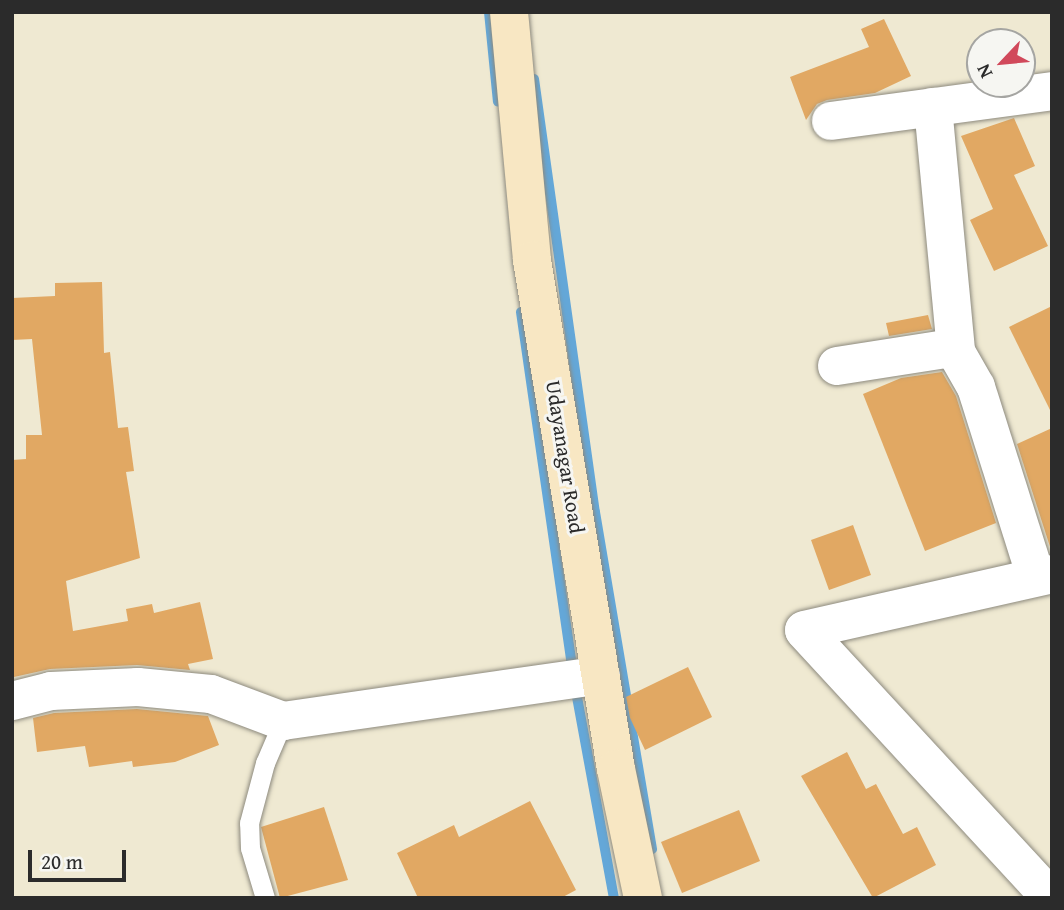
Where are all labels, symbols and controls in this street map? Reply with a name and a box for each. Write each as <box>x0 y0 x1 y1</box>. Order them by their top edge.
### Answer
north arrow <box>966 28 1036 98</box>
text: N <box>969 59 999 83</box>
street label: Udayanagar Road <box>540 379 590 535</box>
scale bar <box>32 836 130 880</box>
text: 20 m <box>41 846 83 877</box>

